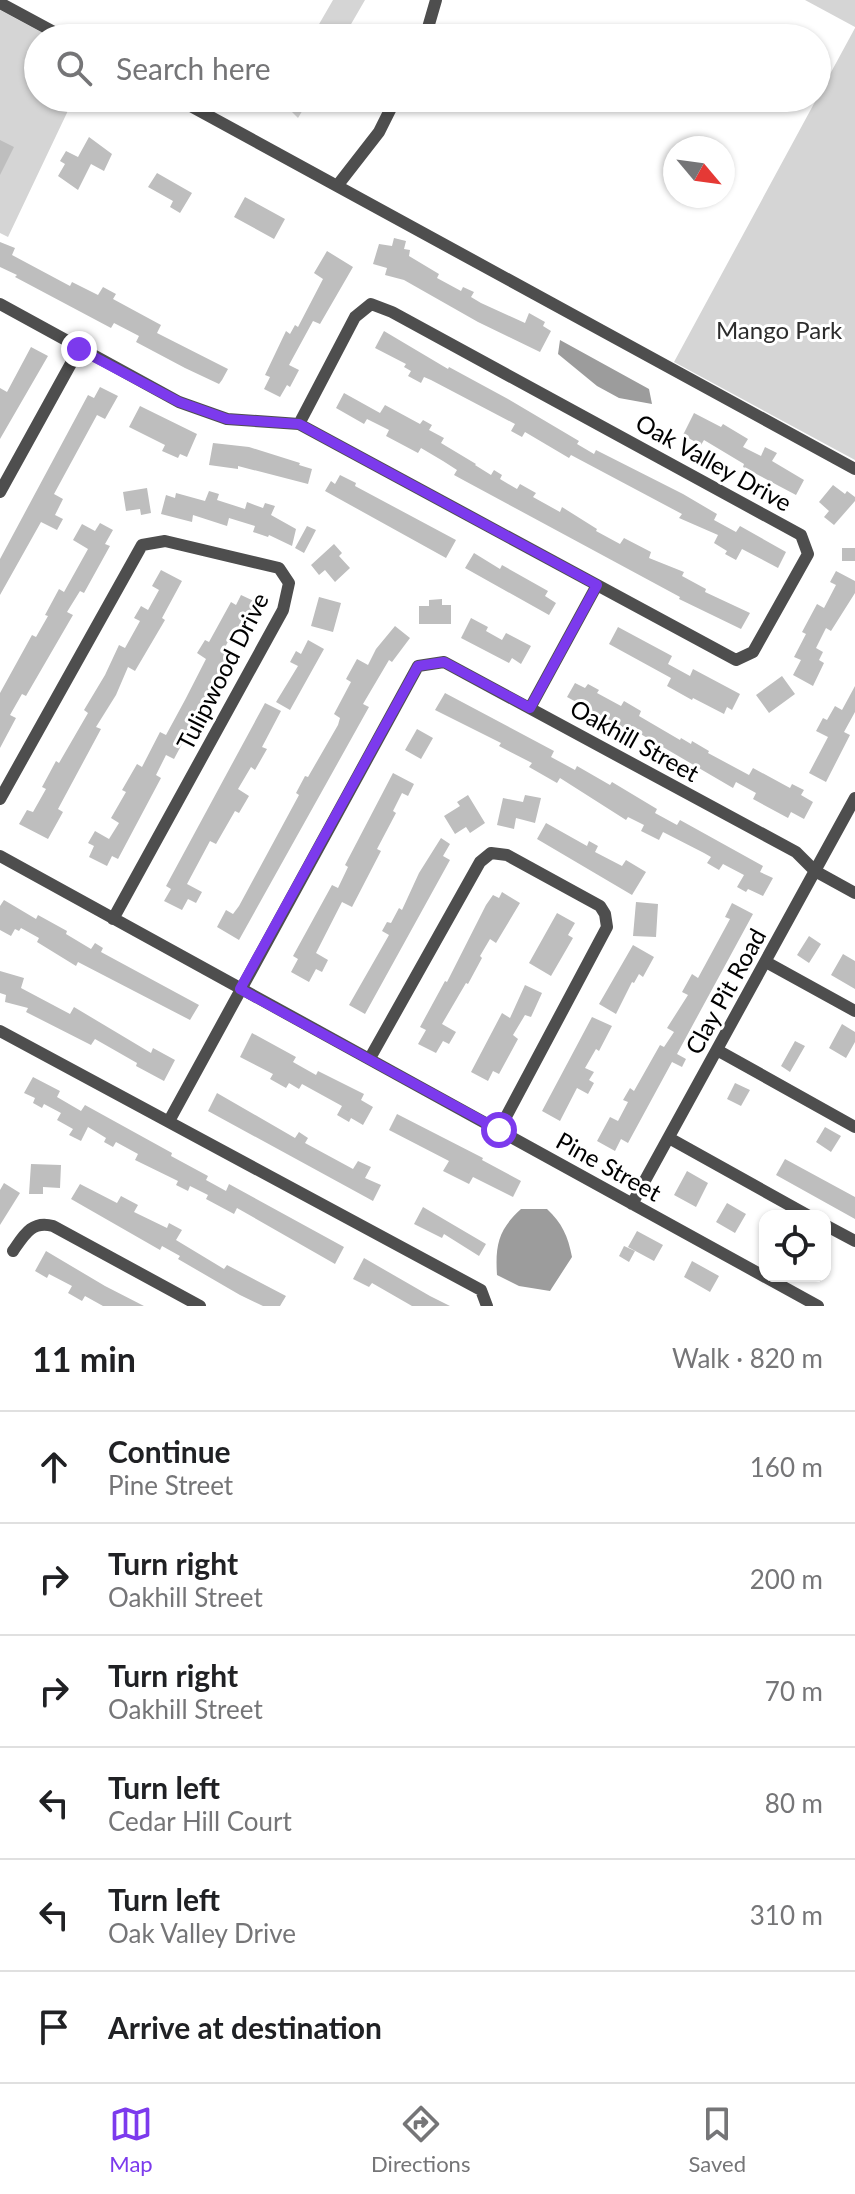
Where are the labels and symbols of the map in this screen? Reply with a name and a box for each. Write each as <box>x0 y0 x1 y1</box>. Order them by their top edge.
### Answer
north arrow <box>663 136 735 208</box>
park label: Mango Park <box>716 315 843 344</box>
route end <box>61 331 97 367</box>
street label: Oak Valley Drive <box>631 407 797 517</box>
street label: Tulipwood Drive <box>170 588 274 754</box>
street label: Oakhill Street <box>566 693 705 787</box>
street label: Clay Pit Road <box>679 923 771 1059</box>
route start <box>481 1112 517 1148</box>
street label: Pine Street <box>551 1125 667 1207</box>

